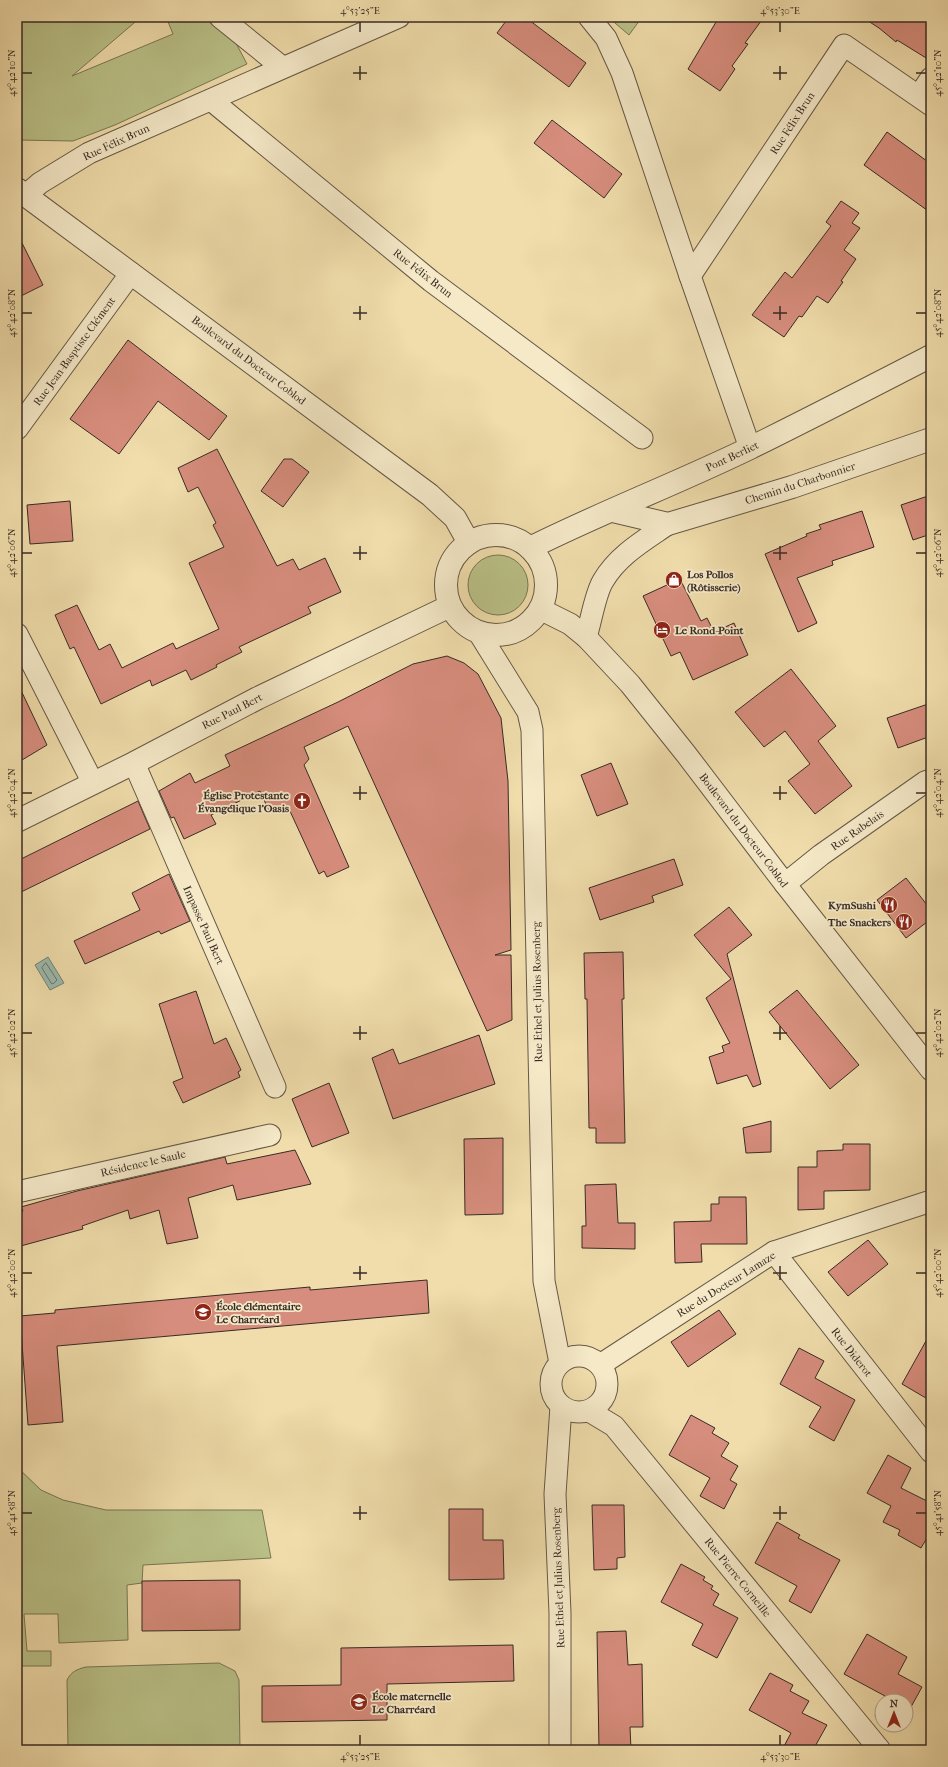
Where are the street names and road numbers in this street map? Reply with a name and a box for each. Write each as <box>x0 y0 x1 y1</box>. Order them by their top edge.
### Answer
street label: Rue Félix Brun <box>767 89 818 157</box>
street label: Rue Félix Brun <box>81 121 152 164</box>
street label: Rue Félix Brun <box>390 246 456 301</box>
street label: Rue Jean-Basptiste Clément <box>31 294 118 408</box>
street label: Boulevard du Docteur Coblod <box>189 313 309 408</box>
street label: Pont Berliet <box>704 438 761 474</box>
street label: Chemin du Charbonnier <box>743 459 857 507</box>
street label: Rue Paul Bert <box>200 691 265 732</box>
street label: Boulevard du Docteur Coblod <box>696 771 791 891</box>
street label: Rue Rabelais <box>828 807 886 853</box>
street label: Impasse Paul Bert <box>180 884 227 967</box>
street label: Rue Ethel et Julius Rosenberg <box>530 921 545 1063</box>
street label: Résidence le Saule <box>99 1147 188 1180</box>
street label: Rue du Docteur Lamaze <box>674 1248 779 1320</box>
street label: Rue Diderot <box>828 1325 875 1380</box>
street label: Rue Ethel et Julius Rosenberg <box>550 1507 567 1649</box>
street label: Rue Pierre Corneille <box>702 1535 774 1620</box>

